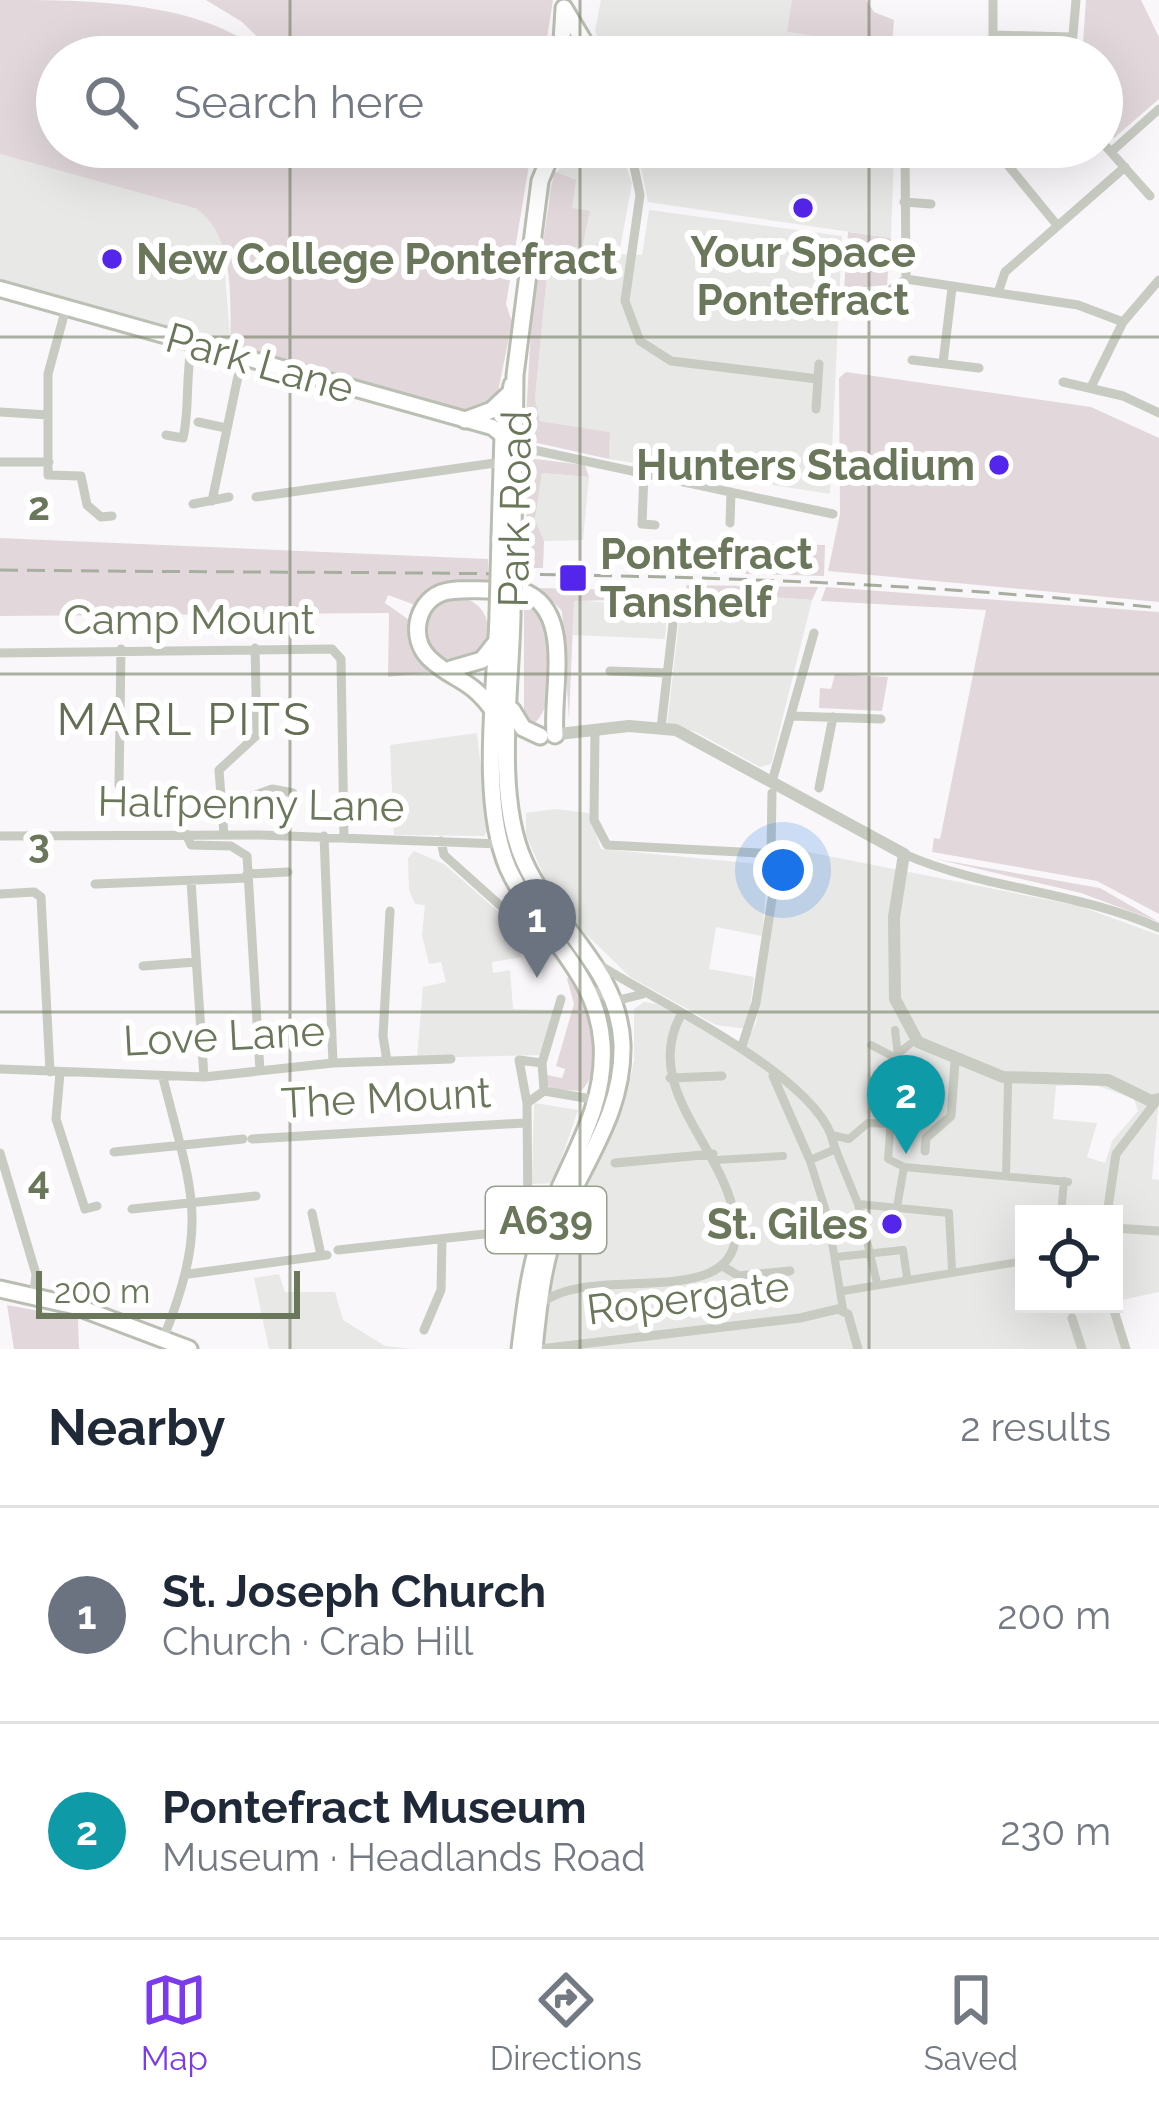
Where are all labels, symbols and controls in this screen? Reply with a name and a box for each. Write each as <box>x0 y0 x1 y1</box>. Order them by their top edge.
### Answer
search box <box>36 36 1123 168</box>
icon: search <box>78 69 144 135</box>
text: Search here <box>174 76 424 129</box>
marker: Your Space Pontefract <box>790 195 816 221</box>
place label: Your Space Pontefract <box>690 228 916 325</box>
place label: New College Pontefract <box>136 235 617 284</box>
marker: New College Pontefract <box>99 246 125 272</box>
street label: Park Lane <box>160 313 360 413</box>
street label: Park Road <box>489 410 541 608</box>
place label: Hunters Stadium <box>636 441 975 490</box>
marker: Hunters Stadium <box>986 452 1012 478</box>
text: 2 <box>28 483 50 529</box>
place label: Pontefract Tanshelf <box>600 530 813 627</box>
marker: Pontefract Tanshelf <box>557 562 589 594</box>
street label: Camp Mount <box>63 595 315 644</box>
district label: MARL PITS <box>57 693 313 746</box>
street label: Halfpenny Lane <box>97 777 405 831</box>
text: 3 <box>28 820 50 866</box>
your location <box>753 840 813 900</box>
pin: 1 <box>498 879 576 978</box>
street label: Love Lane <box>122 1006 326 1066</box>
pin: 2 <box>867 1055 945 1154</box>
street label: The Mount <box>280 1068 492 1128</box>
text: 4 <box>28 1157 50 1203</box>
road number: A639 <box>486 1187 606 1253</box>
place label: St. Giles <box>707 1200 868 1249</box>
map controls <box>1015 1205 1123 1313</box>
button: locate <box>1015 1205 1123 1313</box>
marker: St. Giles <box>879 1211 905 1237</box>
street label: Ropergate <box>584 1261 792 1335</box>
scale bar <box>36 1265 300 1318</box>
text: 200 m <box>54 1272 150 1311</box>
text: Nearby <box>48 1397 225 1457</box>
text: 2 results <box>960 1404 1111 1450</box>
text: St. Joseph Church <box>162 1565 546 1618</box>
text: 1 <box>77 1592 97 1638</box>
text: 200 m <box>997 1592 1111 1638</box>
text: Church · Crab Hill <box>162 1618 473 1664</box>
text: Pontefract Museum <box>162 1781 587 1834</box>
text: 2 <box>76 1808 98 1854</box>
text: 230 m <box>1000 1808 1111 1854</box>
text: Museum · Headlands Road <box>162 1834 645 1880</box>
tab: Map <box>141 1967 208 2078</box>
tab: Directions <box>490 1967 642 2078</box>
tab: Saved <box>924 1967 1018 2078</box>

